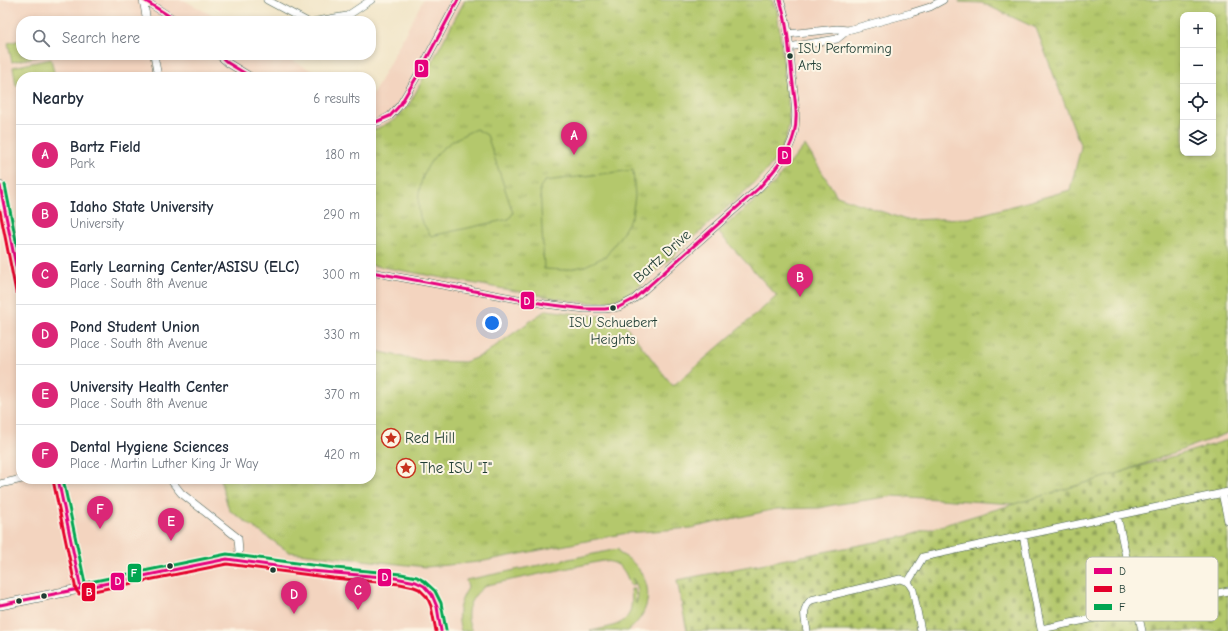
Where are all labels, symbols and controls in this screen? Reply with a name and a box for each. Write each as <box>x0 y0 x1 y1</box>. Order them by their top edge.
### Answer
map controls <box>1180 12 1216 156</box>
button: + <box>1180 12 1216 48</box>
search box <box>16 16 376 60</box>
icon: search <box>30 27 52 49</box>
text: Search here <box>62 29 140 47</box>
place label: ISU Performing Arts <box>798 40 892 74</box>
button: − <box>1180 48 1216 84</box>
marker: ISU Performing Arts <box>785 51 795 61</box>
line badge: D <box>414 59 429 78</box>
text: D <box>418 62 425 75</box>
button: locate <box>1180 84 1216 120</box>
text: Nearby <box>32 89 83 108</box>
text: 6 results <box>313 91 360 106</box>
button: layers <box>1180 120 1216 156</box>
pin: A <box>561 122 587 155</box>
text: Bartz Field <box>70 138 141 156</box>
line badge: D <box>777 146 792 165</box>
text: A <box>41 147 49 162</box>
text: 180 m <box>325 147 360 162</box>
text: D <box>782 149 789 162</box>
text: Park <box>70 156 95 171</box>
text: Idaho State University <box>70 198 213 216</box>
text: B <box>41 207 49 222</box>
text: 290 m <box>323 207 360 222</box>
text: University <box>70 216 124 231</box>
street label: Bartz Drive <box>630 225 695 286</box>
text: Early Learning Center/ASISU (ELC) <box>70 258 300 276</box>
pin: B <box>787 264 813 297</box>
text: C <box>41 267 49 282</box>
text: 300 m <box>322 267 360 282</box>
text: Place · South 8th Avenue <box>70 276 208 291</box>
line badge: D <box>520 291 535 310</box>
text: D <box>524 295 531 308</box>
marker: ISU Schuebert Heights <box>608 303 618 313</box>
your location <box>482 313 502 333</box>
place label: ISU Schuebert Heights <box>569 314 658 348</box>
text: Pond Student Union <box>70 318 200 336</box>
text: D <box>41 327 49 342</box>
text: 330 m <box>324 327 360 342</box>
text: Place · South 8th Avenue <box>70 336 208 351</box>
text: University Health Center <box>70 378 228 396</box>
text: E <box>41 387 49 402</box>
text: 370 m <box>324 387 360 402</box>
text: Place · South 8th Avenue <box>70 396 208 411</box>
place icon: Red Hill <box>380 427 402 449</box>
place label: Red Hill <box>405 429 455 447</box>
text: Dental Hygiene Sciences <box>70 438 229 456</box>
text: F <box>41 447 49 462</box>
text: 420 m <box>324 447 360 462</box>
text: Place · Martin Luther King Jr Way <box>70 456 258 471</box>
place icon: The ISU "I" <box>395 457 417 479</box>
place label: The ISU "I" <box>420 459 492 477</box>
pin: F <box>87 496 113 529</box>
pin: E <box>158 508 184 541</box>
legend <box>1086 557 1218 621</box>
unlabelled marker <box>165 561 175 571</box>
line badge: F <box>127 563 142 583</box>
unlabelled marker <box>268 565 278 575</box>
text: D <box>1119 565 1126 578</box>
text: F <box>131 567 138 580</box>
line badge: D <box>377 568 392 587</box>
text: D <box>382 571 389 584</box>
line badge: D <box>110 572 125 591</box>
text: D <box>115 575 122 588</box>
pin: C <box>345 577 371 610</box>
pin: D <box>281 581 307 614</box>
line badge: B <box>81 582 96 602</box>
text: B <box>1119 583 1126 596</box>
text: B <box>86 586 93 599</box>
unlabelled marker <box>39 591 49 601</box>
unlabelled marker <box>14 596 24 606</box>
text: F <box>1119 601 1126 614</box>

